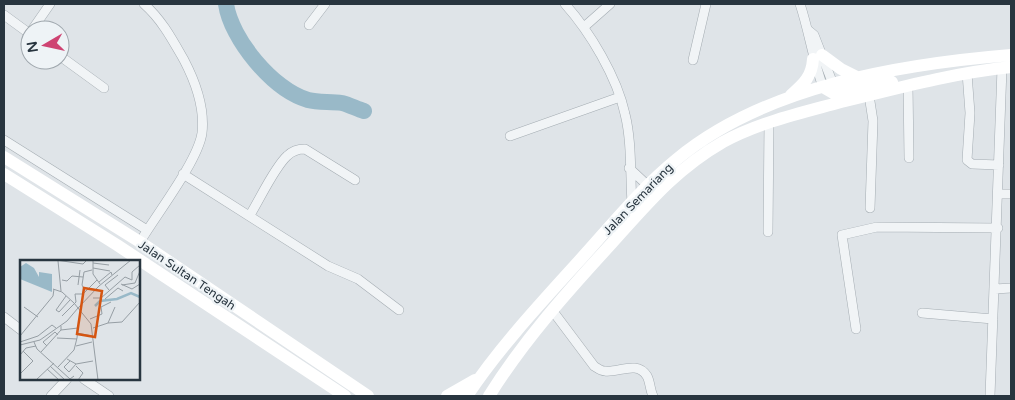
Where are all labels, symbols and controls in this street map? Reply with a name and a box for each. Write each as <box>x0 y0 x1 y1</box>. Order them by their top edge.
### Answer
north arrow <box>20 20 70 70</box>
text: N <box>23 40 42 54</box>
street label: Jalan Semariang <box>600 160 676 238</box>
street label: Jalan Sultan Tengah <box>136 237 238 313</box>
inset map <box>20 260 140 380</box>

